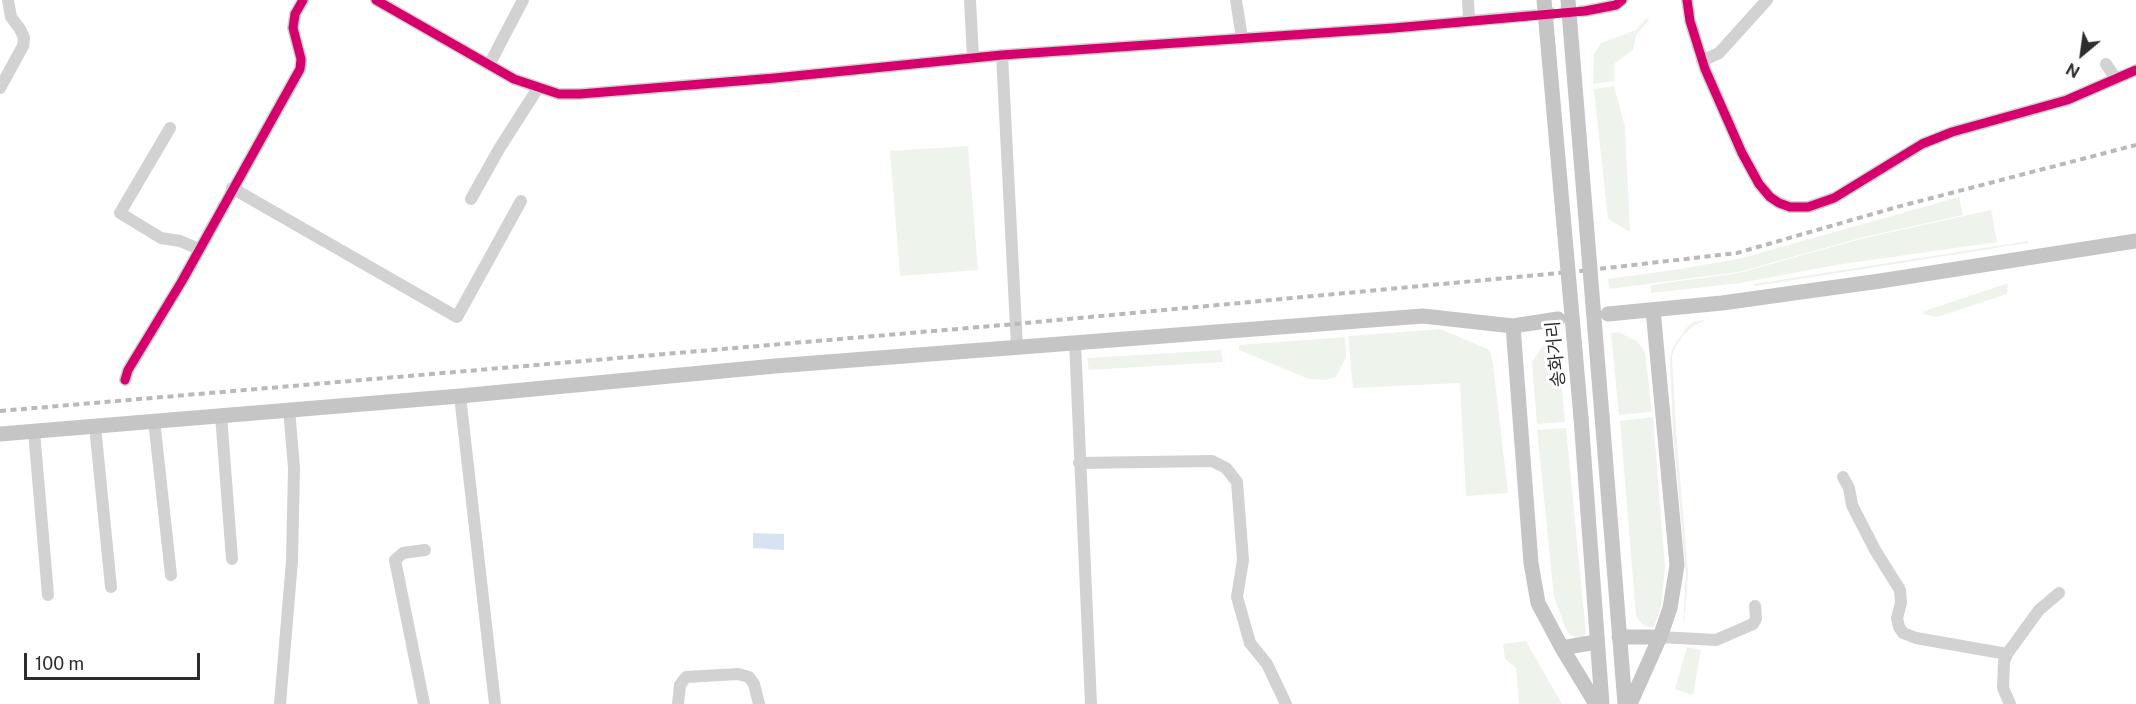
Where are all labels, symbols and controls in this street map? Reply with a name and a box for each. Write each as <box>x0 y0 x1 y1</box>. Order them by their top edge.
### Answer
north arrow <box>2052 24 2112 84</box>
text: N <box>2063 59 2083 82</box>
street label: 송화거리 <box>1542 320 1570 388</box>
scale bar <box>27 641 202 679</box>
text: 100 m <box>35 653 84 674</box>

